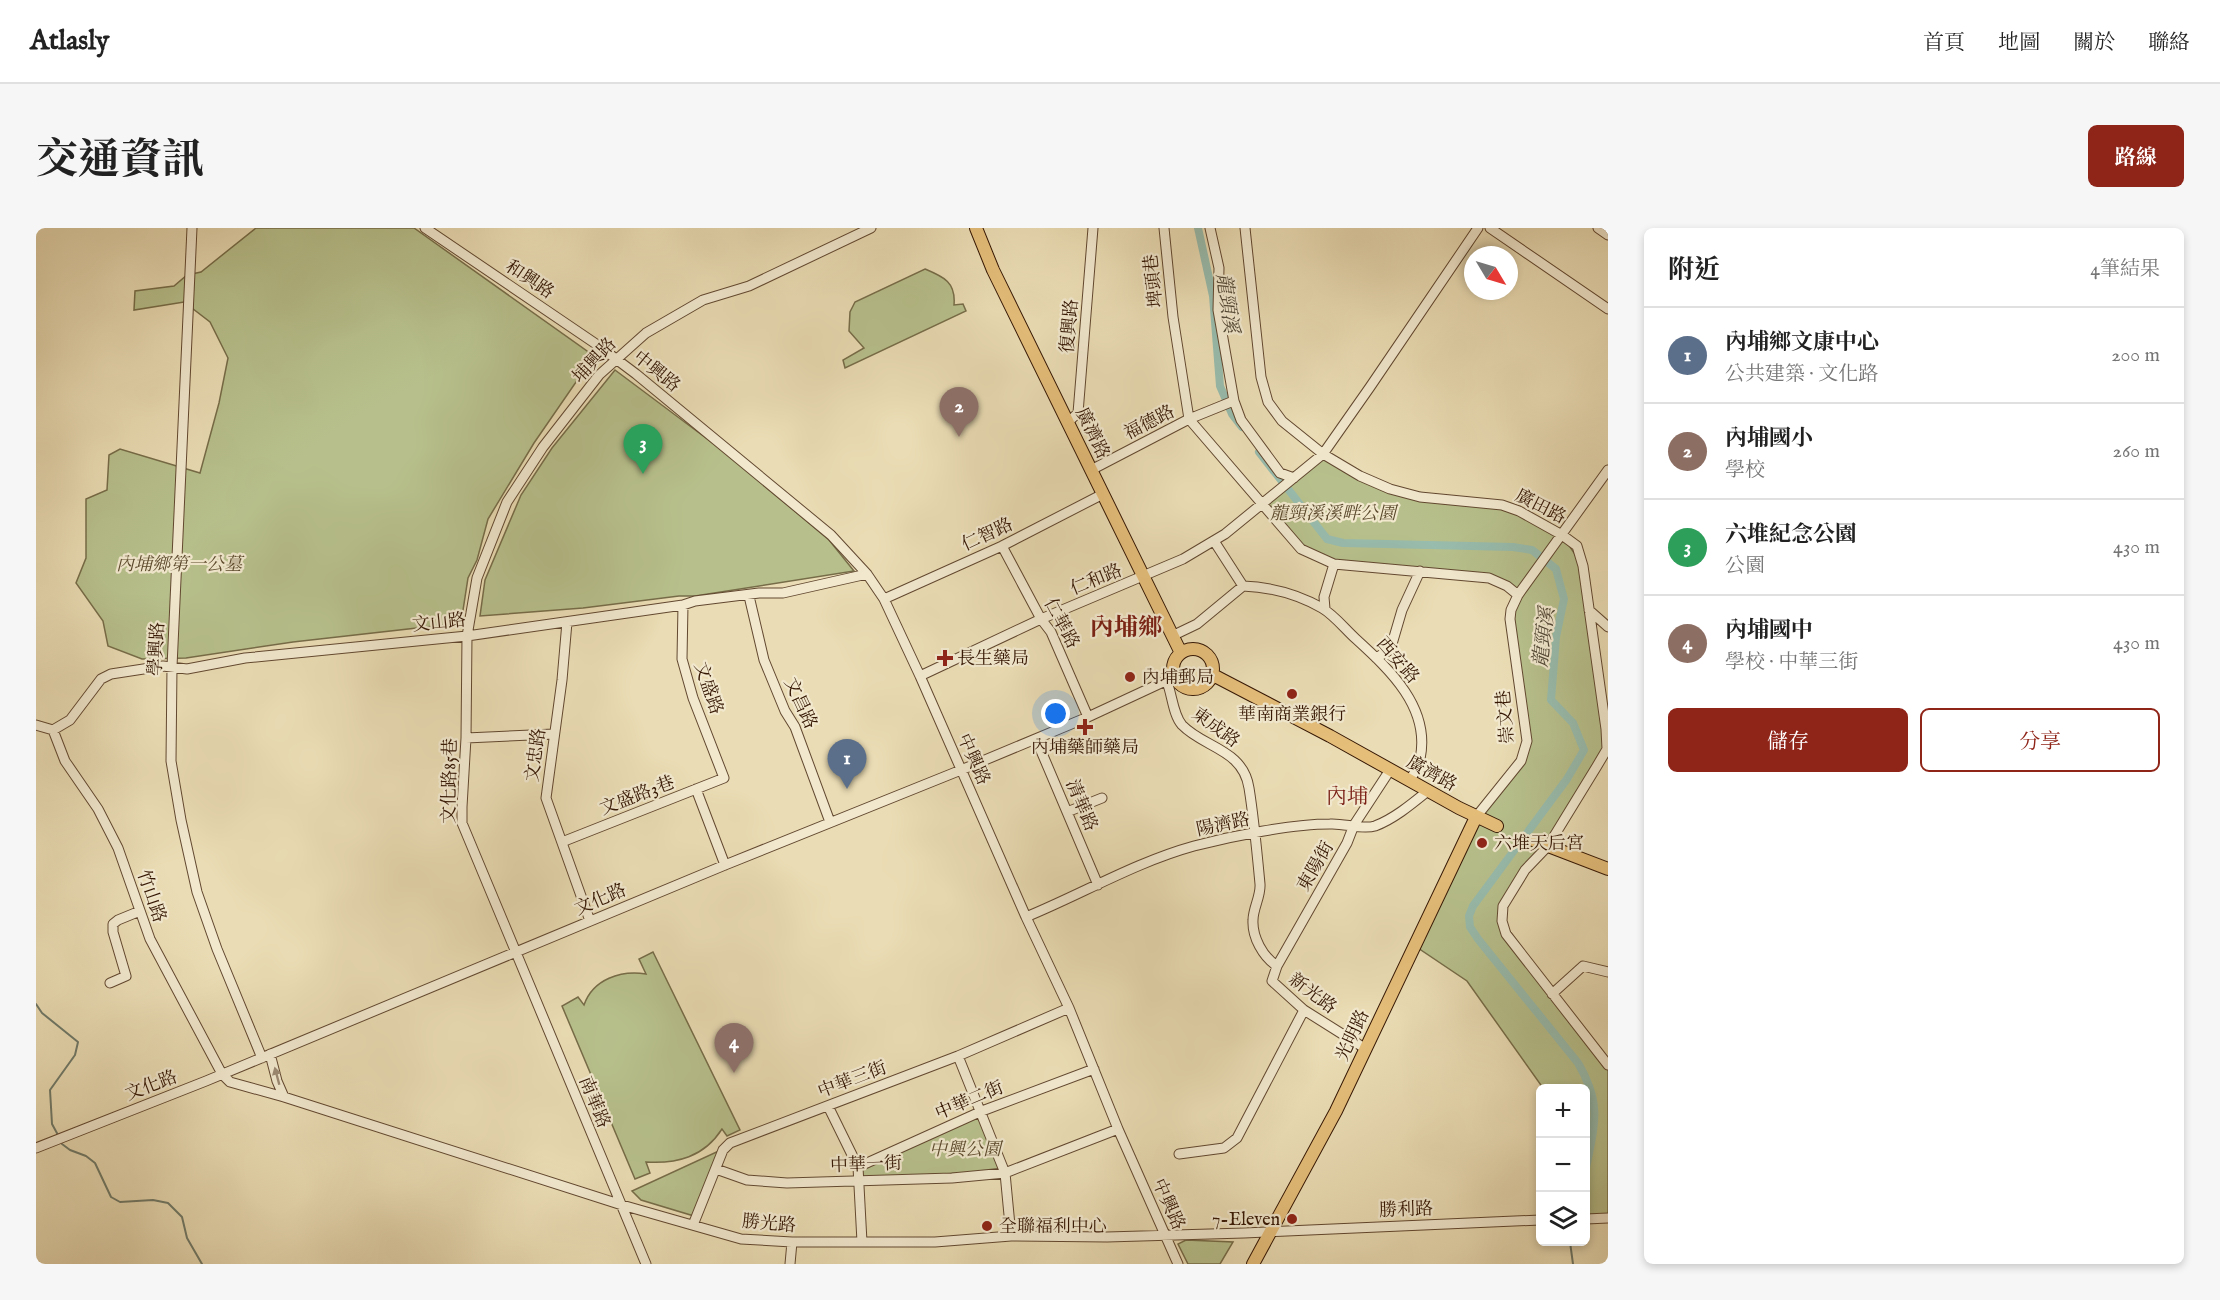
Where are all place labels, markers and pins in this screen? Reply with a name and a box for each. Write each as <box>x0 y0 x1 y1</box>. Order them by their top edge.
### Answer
pin: 2 <box>940 388 978 437</box>
pin: 3 <box>624 424 662 474</box>
place label: 長生藥局 <box>957 648 1029 671</box>
marker: 長生藥局 <box>938 651 952 665</box>
place label: 內埔郵局 <box>1142 667 1214 690</box>
marker: 內埔郵局 <box>1123 670 1137 684</box>
marker: 華南商業銀行 <box>1285 687 1299 701</box>
place label: 華南商業銀行 <box>1238 704 1346 727</box>
marker: 內埔藥師藥局 <box>1078 720 1092 734</box>
place label: 內埔藥師藥局 <box>1031 737 1139 760</box>
pin: 1 <box>828 740 866 789</box>
place label: 六堆天后宮 <box>1494 833 1584 856</box>
marker: 六堆天后宮 <box>1475 836 1489 850</box>
pin: 4 <box>714 1024 754 1073</box>
place label: 7-Eleven <box>1212 1209 1280 1232</box>
marker: 7-Eleven <box>1285 1212 1299 1226</box>
place label: 全聯福利中心 <box>999 1216 1107 1239</box>
marker: 全聯福利中心 <box>980 1219 994 1233</box>

